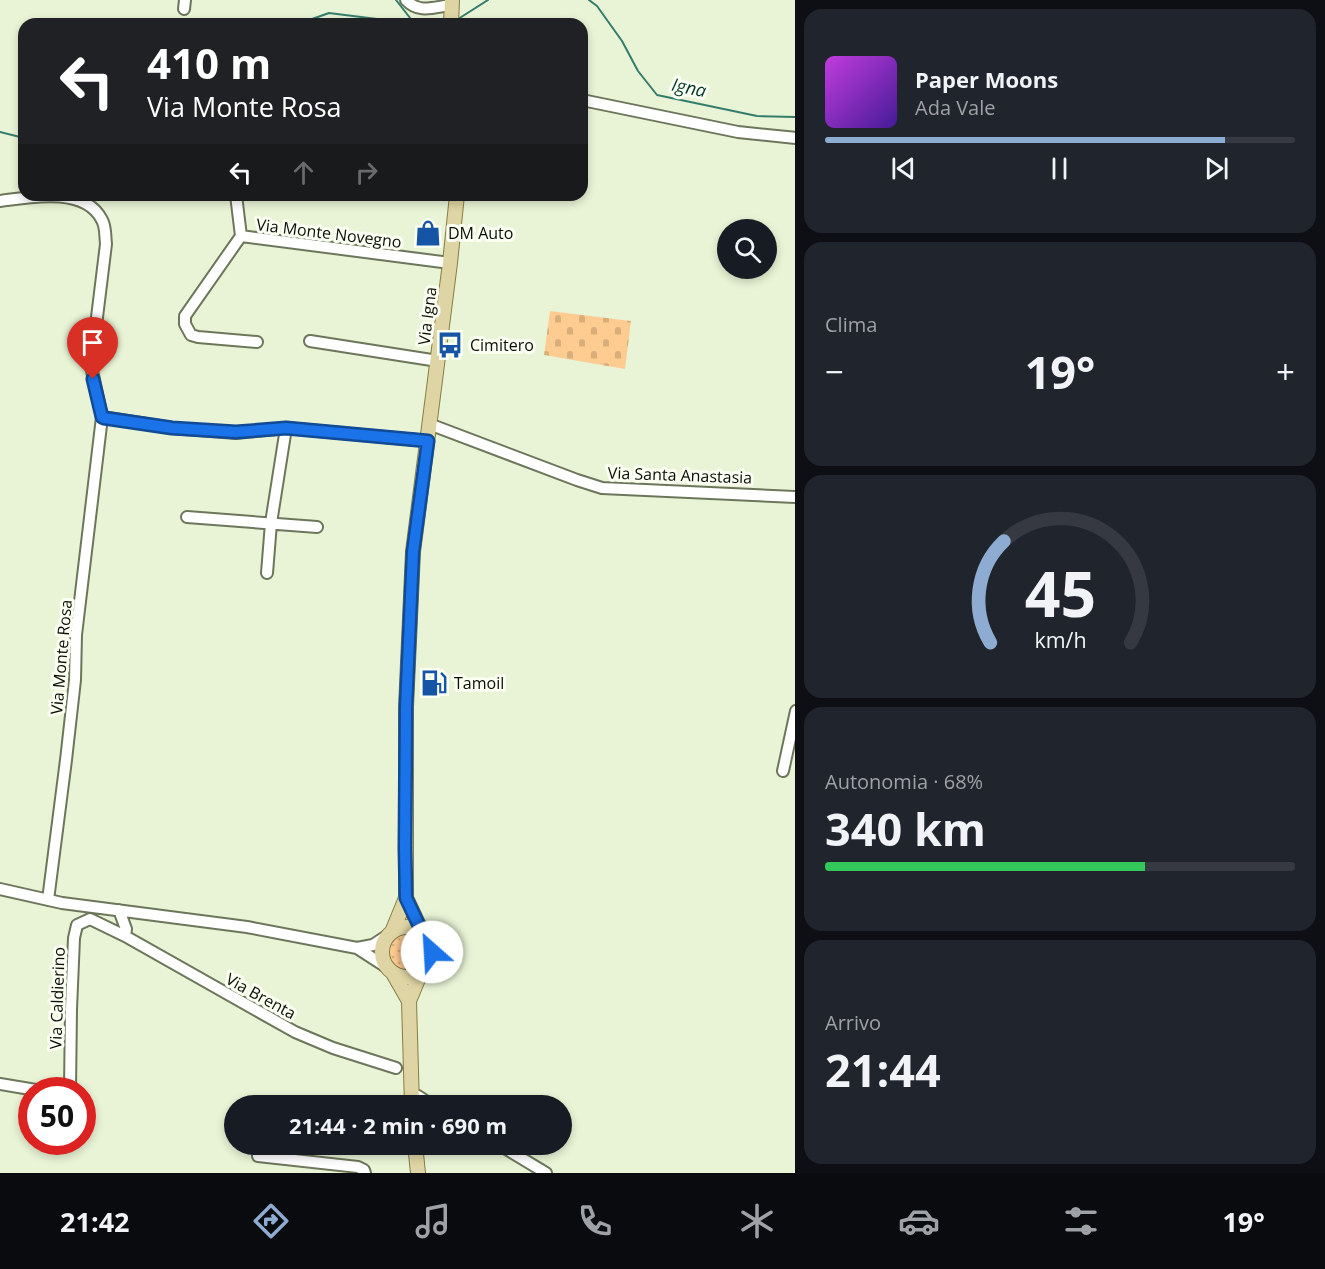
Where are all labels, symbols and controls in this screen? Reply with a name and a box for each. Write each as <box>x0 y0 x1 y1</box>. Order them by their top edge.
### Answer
text: 410 m <box>147 34 271 91</box>
icon: left <box>48 42 126 120</box>
text: Paper Moons <box>915 64 1058 94</box>
water label: Igna <box>670 72 709 102</box>
text: Via Monte Rosa <box>147 88 342 125</box>
text: Ada Vale <box>915 94 996 121</box>
icon: previous <box>887 152 920 185</box>
icon: pause <box>1043 152 1076 185</box>
icon: next <box>1200 152 1233 185</box>
icon: left <box>224 156 257 189</box>
icon: ahead <box>287 156 320 189</box>
icon: right <box>350 156 383 189</box>
street label: Via Monte Novegno <box>255 213 403 253</box>
shop icon: DM Auto <box>413 218 443 248</box>
map controls <box>717 219 777 279</box>
button: search <box>717 219 777 279</box>
place label: DM Auto <box>448 222 513 244</box>
street label: Via Igna <box>413 286 441 346</box>
text: Clima <box>825 311 877 338</box>
pin <box>67 317 118 379</box>
icon: arrive <box>76 326 109 359</box>
bus stop icon: Cimitero <box>435 330 465 360</box>
place label: Cimitero <box>470 334 534 356</box>
text: 19° <box>1025 341 1095 402</box>
text: − <box>825 349 844 394</box>
text: + <box>1276 349 1295 394</box>
street label: Via Santa Anastasia <box>607 461 753 489</box>
text: 45 <box>1024 551 1096 636</box>
street label: Via Monte Rosa <box>45 599 77 715</box>
text: km/h <box>1034 626 1086 655</box>
fuel station icon: Tamoil <box>419 668 449 698</box>
place label: Tamoil <box>454 672 504 694</box>
text: Autonomia · 68% <box>825 768 983 795</box>
text: 340 km <box>825 798 986 859</box>
position arrow <box>400 920 464 984</box>
street label: Via Caldierino <box>44 946 70 1050</box>
street label: Via Brenta <box>222 968 300 1024</box>
text: Arrivo <box>825 1009 881 1036</box>
text: 21:44 <box>825 1039 941 1100</box>
speed limit sign: 50 <box>18 1077 96 1155</box>
text: 21:44 · 2 min · 690 m <box>289 1110 507 1140</box>
icon: directions <box>250 1200 292 1242</box>
icon: music <box>412 1200 454 1242</box>
icon: phone <box>574 1200 616 1242</box>
icon: climate <box>736 1200 778 1242</box>
icon: car <box>898 1200 940 1242</box>
icon: filters <box>1060 1200 1102 1242</box>
text: 21:42 <box>60 1203 130 1240</box>
text: 19° <box>1222 1203 1265 1240</box>

